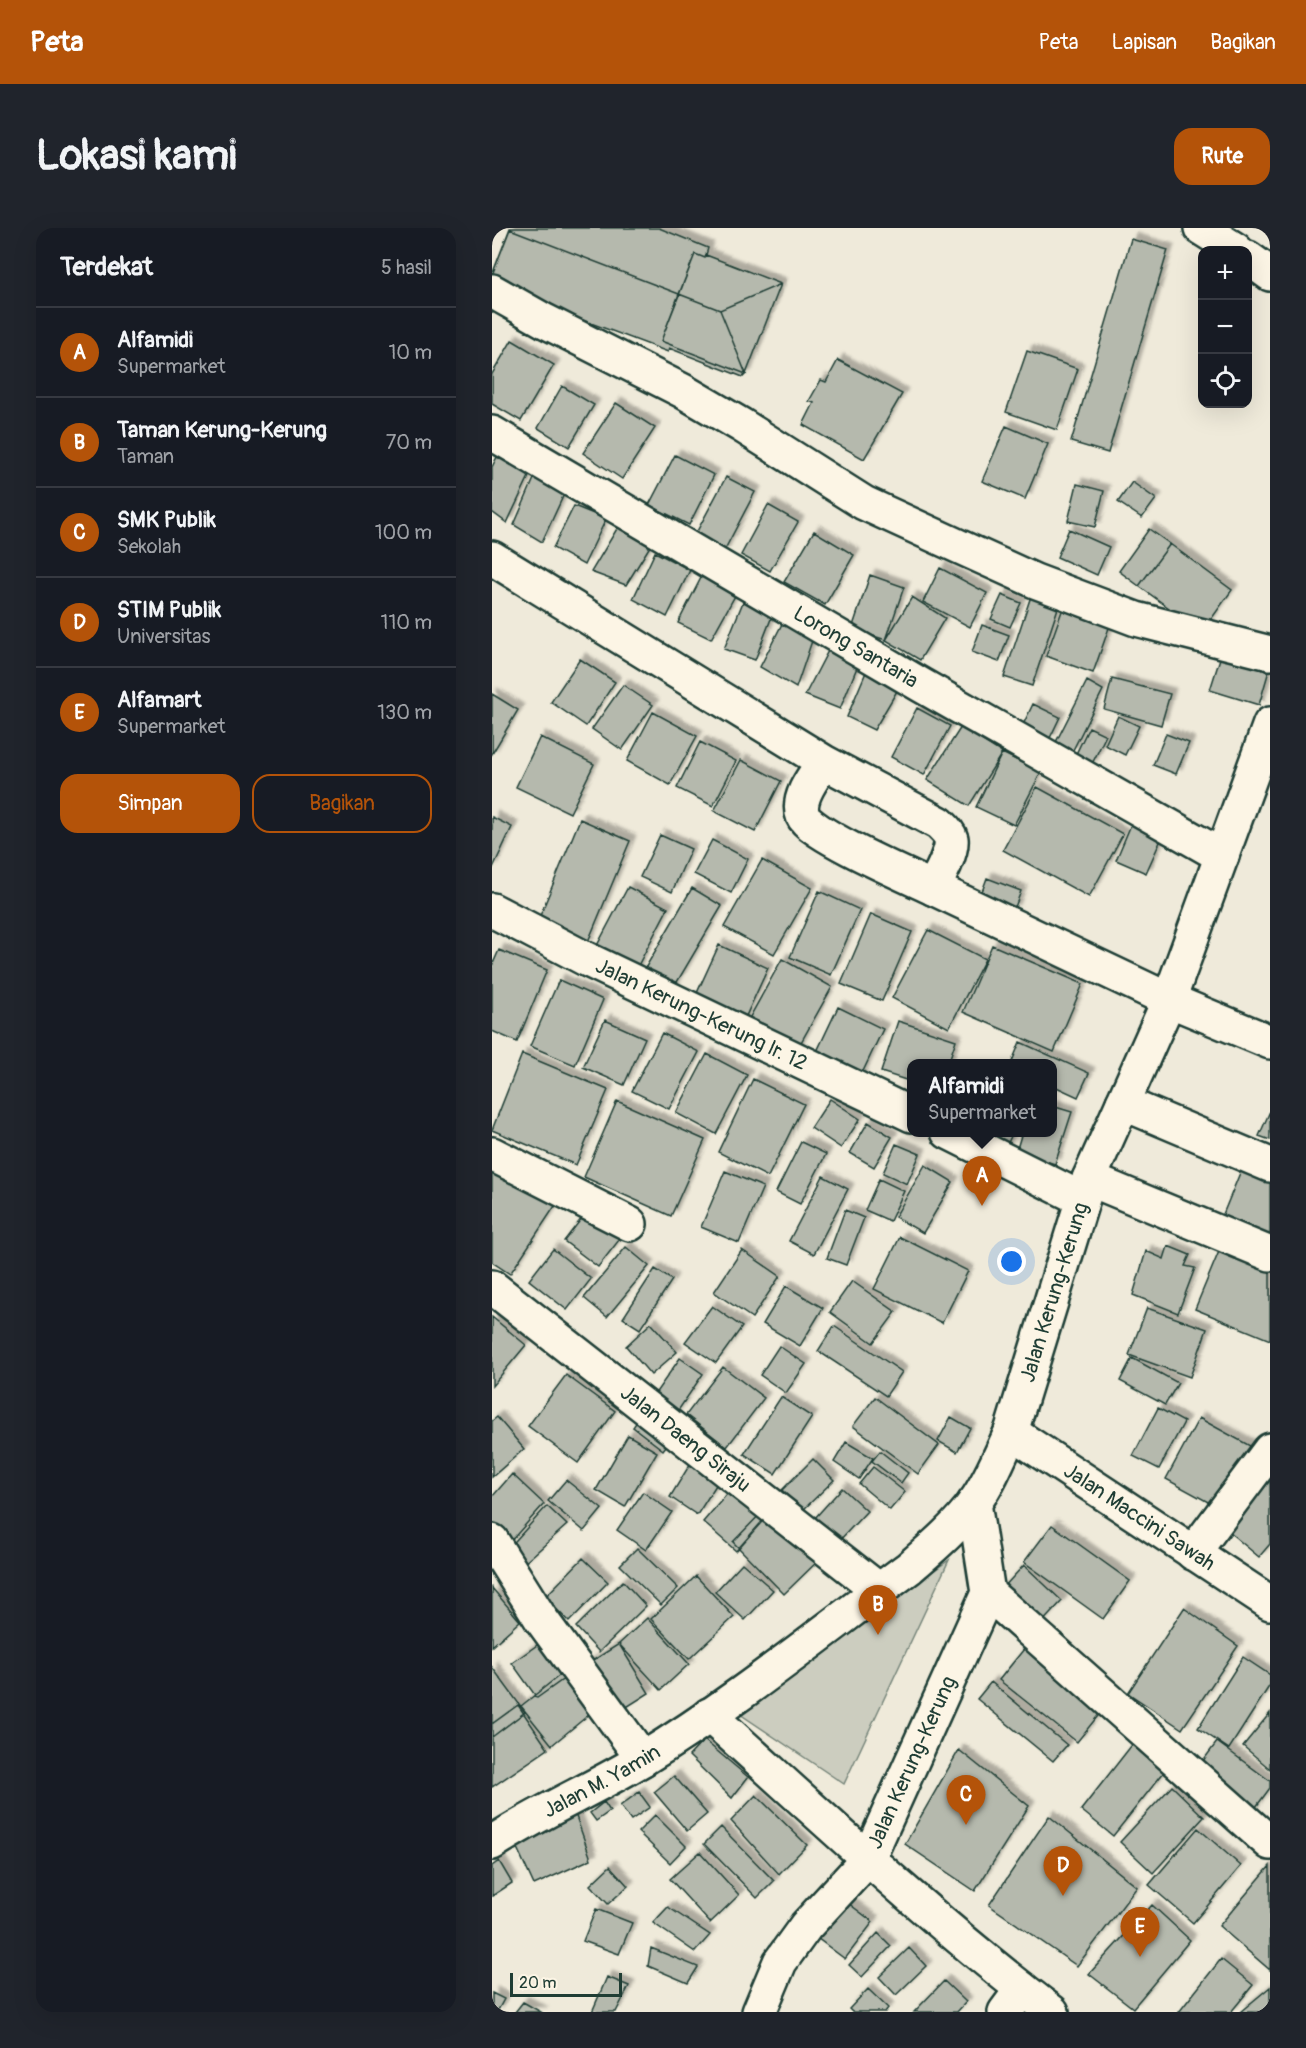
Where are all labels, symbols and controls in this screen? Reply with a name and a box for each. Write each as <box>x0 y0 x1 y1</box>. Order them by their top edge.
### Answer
text: Peta <box>30 25 84 60</box>
text: Peta <box>1038 29 1079 56</box>
text: Lapisan <box>1112 29 1177 56</box>
text: Bagikan <box>1210 29 1276 56</box>
button: Rute <box>1174 128 1270 185</box>
text: Lokasi kami <box>36 130 236 182</box>
map controls <box>1198 246 1252 408</box>
button: + <box>1198 246 1252 300</box>
text: Terdekat <box>60 251 153 283</box>
text: 5 hasil <box>381 255 432 280</box>
button: − <box>1198 300 1252 354</box>
text: Alfamidi <box>117 326 193 354</box>
text: A <box>73 340 86 365</box>
text: 10 m <box>388 340 432 365</box>
text: Supermarket <box>117 354 226 379</box>
button: locate <box>1198 354 1252 408</box>
text: Taman Kerung-Kerung <box>117 416 327 444</box>
text: B <box>74 430 85 455</box>
text: 70 m <box>386 430 432 455</box>
text: Taman <box>117 444 174 469</box>
text: SMK Publik <box>117 506 216 534</box>
text: C <box>73 520 86 545</box>
text: 100 m <box>375 520 432 545</box>
text: Sekolah <box>117 534 181 559</box>
text: STIM Publik <box>117 596 221 624</box>
street label: Lorong Santaria <box>788 599 923 694</box>
text: D <box>73 610 86 635</box>
text: 110 m <box>381 610 432 635</box>
text: Universitas <box>117 624 211 649</box>
text: Alfamart <box>117 686 201 714</box>
text: E <box>74 700 85 725</box>
text: 130 m <box>377 700 432 725</box>
text: Supermarket <box>117 714 226 739</box>
button: Simpan <box>60 774 240 833</box>
button: Bagikan <box>252 774 432 833</box>
street label: Jalan Kerung-Kerung lr. 12 <box>591 952 812 1076</box>
popup <box>907 1059 1057 1137</box>
text: Alfamidi <box>928 1072 1004 1100</box>
text: Supermarket <box>928 1100 1036 1125</box>
pin: A <box>962 1156 1002 1206</box>
street label: Jalan Kerung-Kerung <box>1014 1199 1094 1385</box>
your location <box>997 1247 1026 1276</box>
street label: Jalan Daeng Siraju <box>615 1379 756 1498</box>
street label: Jalan Maccini Sawah <box>1059 1457 1220 1577</box>
pin: B <box>858 1586 898 1635</box>
street label: Jalan Kerung-Kerung <box>861 1672 962 1853</box>
street label: Jalan M. Yamin <box>539 1738 665 1824</box>
pin: C <box>946 1776 986 1825</box>
pin: D <box>1044 1846 1082 1896</box>
pin: E <box>1120 1908 1160 1957</box>
scale bar <box>510 1970 622 1998</box>
text: 20 m <box>519 1973 557 1993</box>

